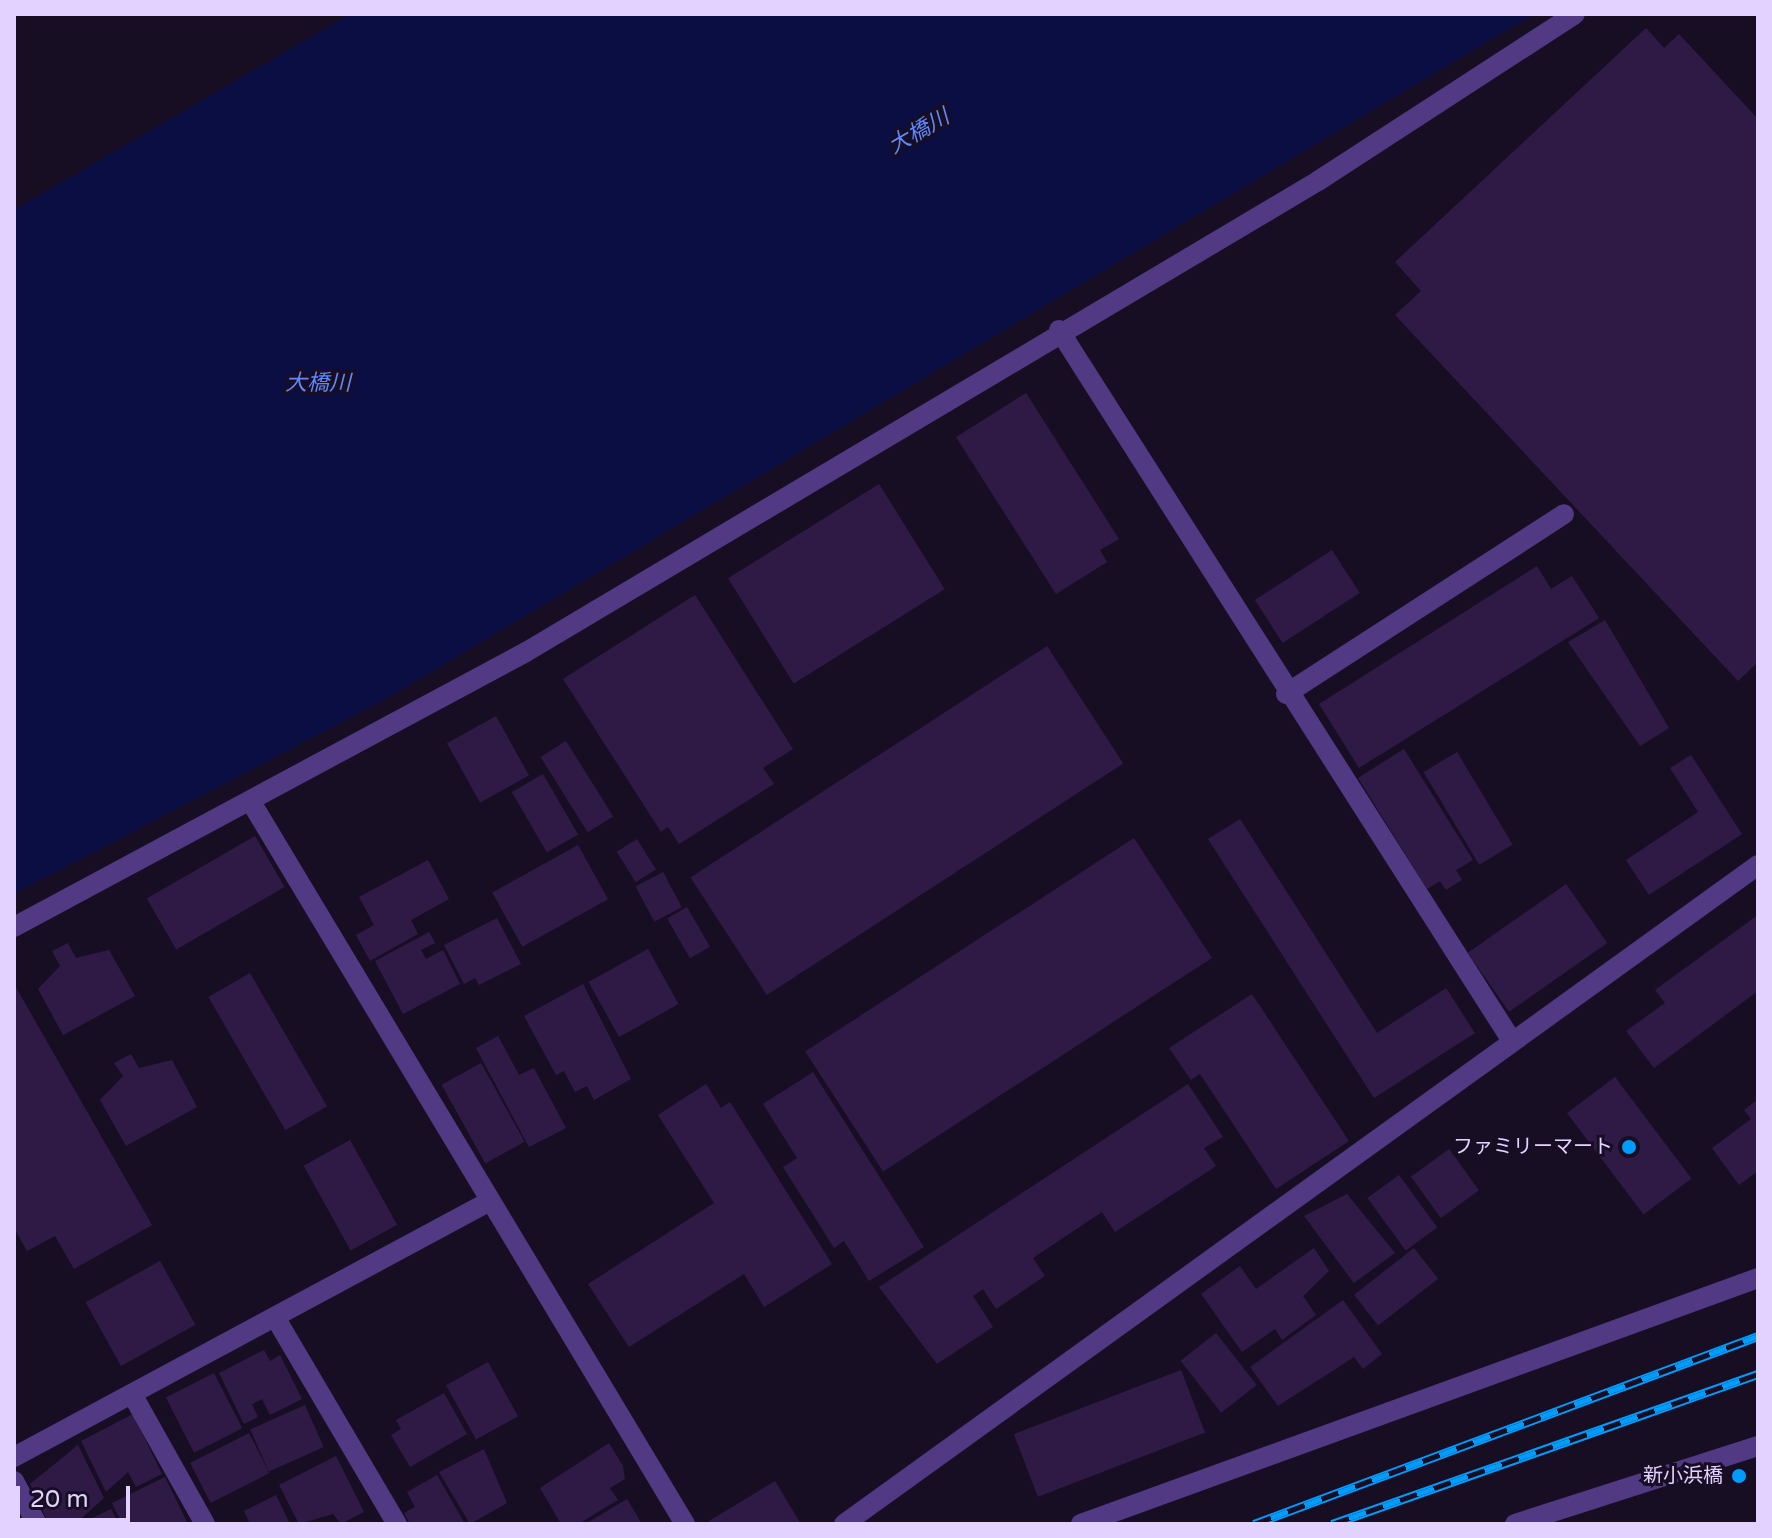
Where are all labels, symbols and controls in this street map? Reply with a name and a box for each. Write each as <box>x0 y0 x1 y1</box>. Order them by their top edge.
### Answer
water label: 大橋川 <box>884 104 954 160</box>
water label: 大橋川 <box>285 371 351 397</box>
place label: ファミリーマート <box>1453 1135 1613 1159</box>
marker: ファミリーマート <box>1620 1138 1638 1156</box>
place label: 新小浜橋 <box>1643 1464 1723 1488</box>
marker: 新小浜橋 <box>1730 1467 1748 1485</box>
scale bar <box>20 1470 134 1520</box>
text: 20 m <box>30 1485 88 1514</box>

